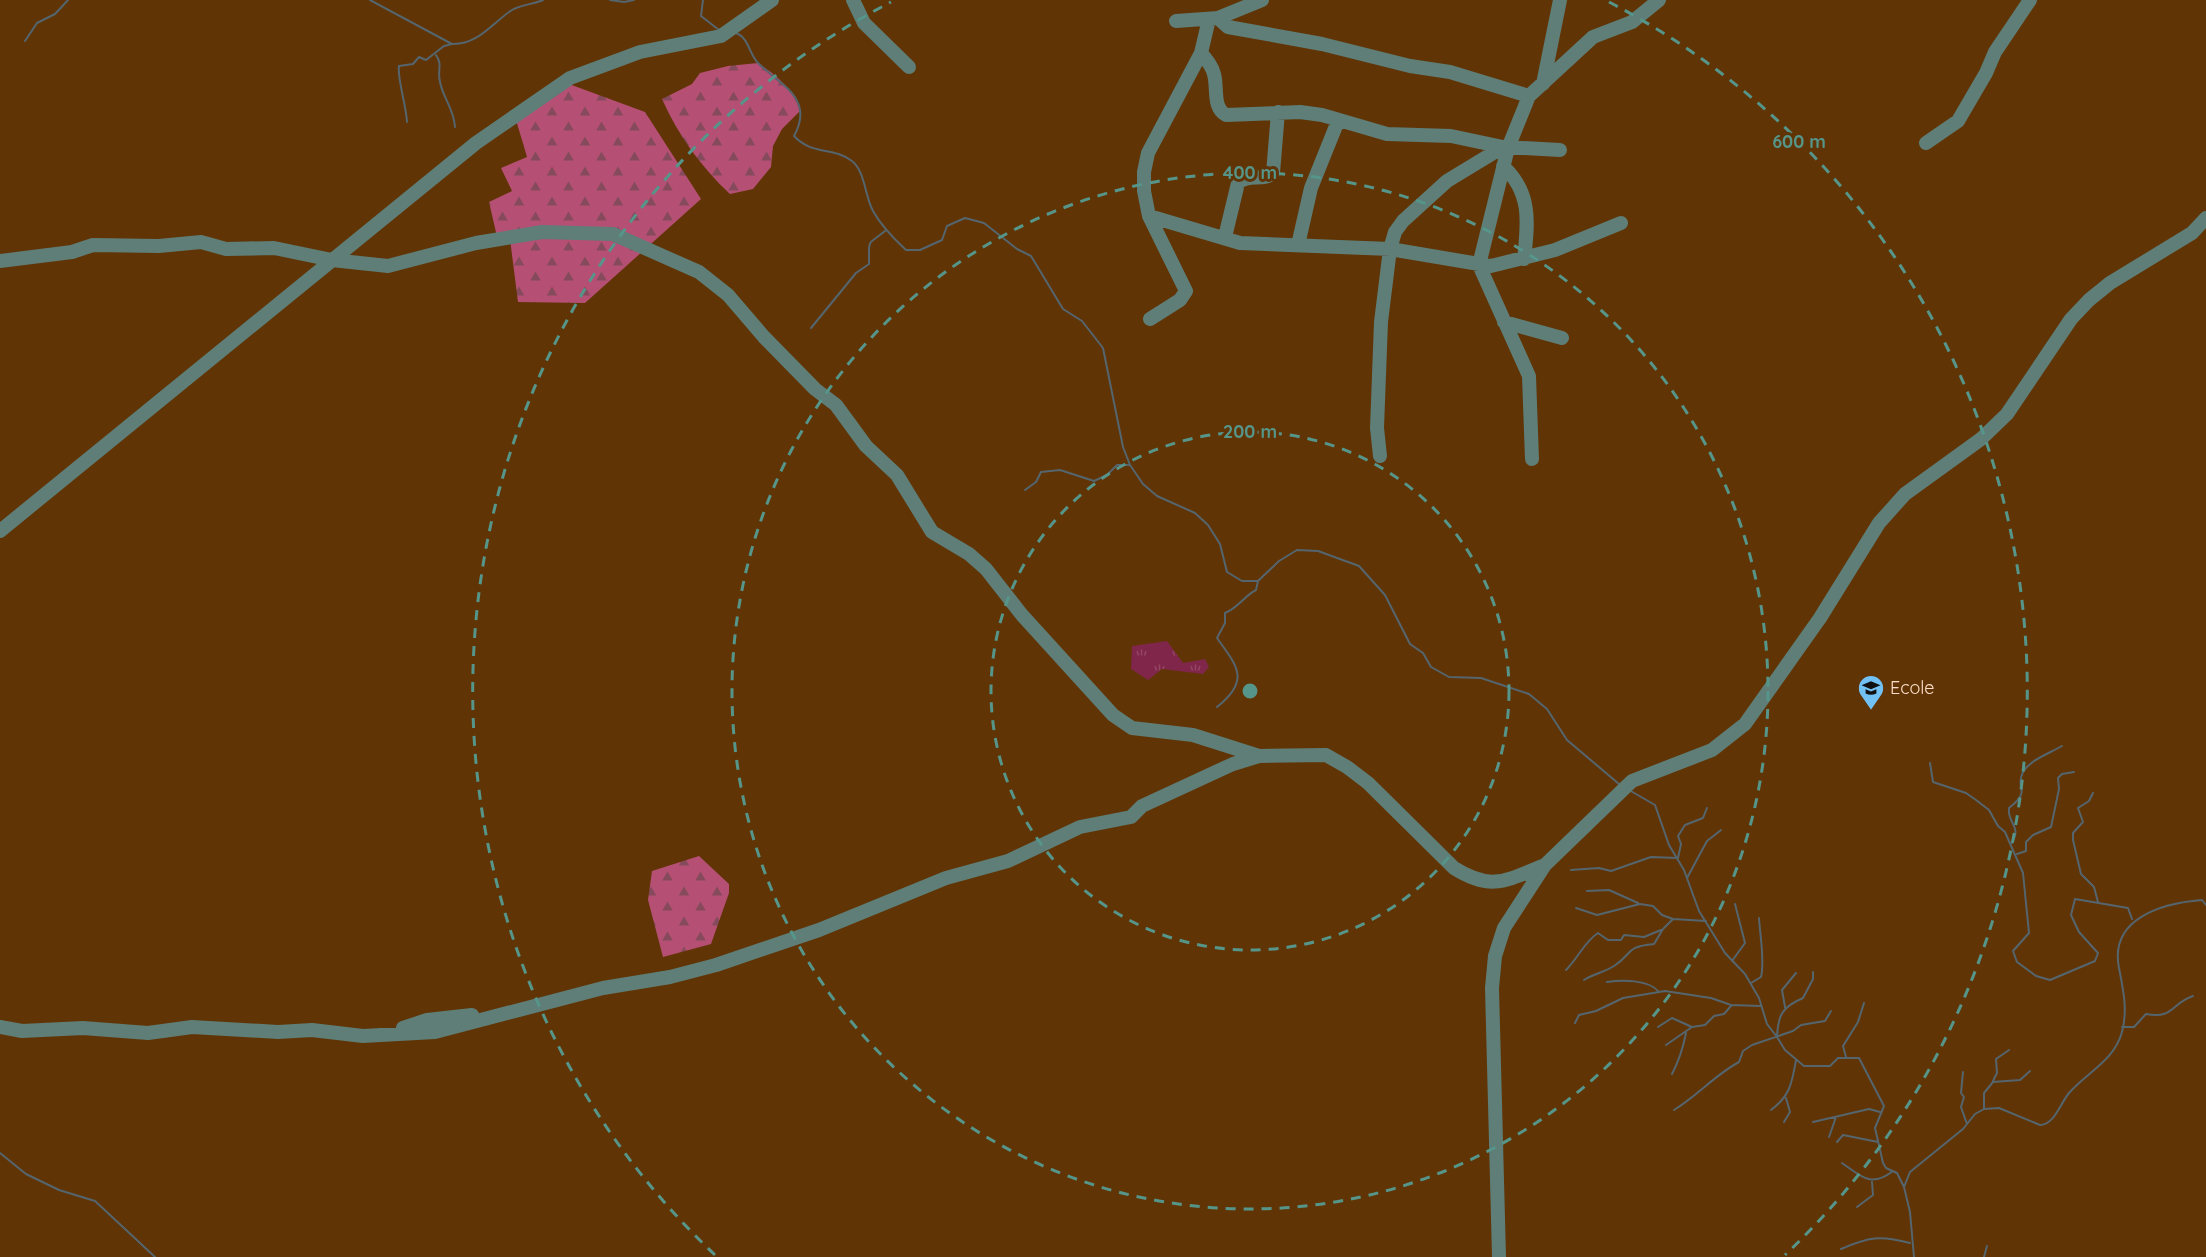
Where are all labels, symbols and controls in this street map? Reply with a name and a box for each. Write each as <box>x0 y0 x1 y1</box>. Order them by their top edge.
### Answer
text: 600 m <box>1772 130 1826 153</box>
text: 400 m <box>1223 161 1277 184</box>
text: 200 m <box>1223 420 1277 443</box>
school or university icon: Ecole <box>1856 673 1886 711</box>
place label: Ecole <box>1890 676 1934 699</box>
centre of rings <box>1240 681 1260 701</box>

